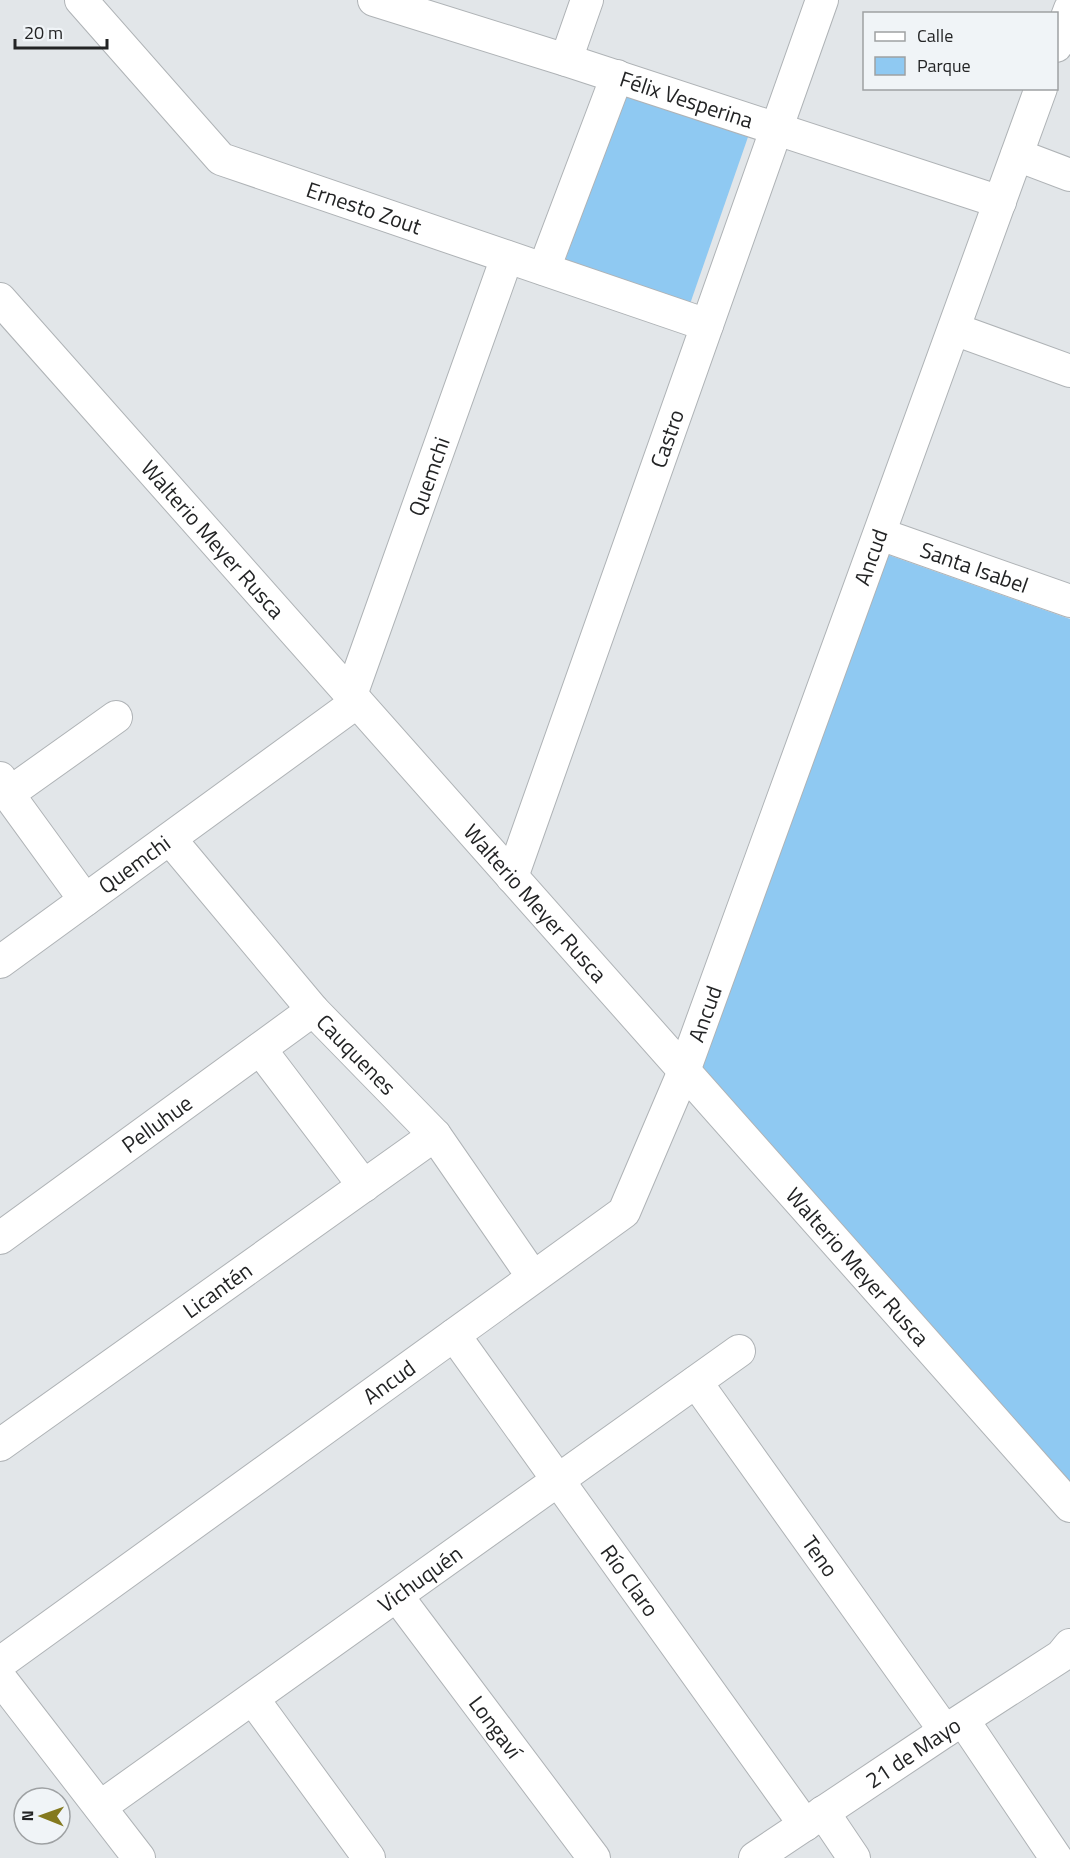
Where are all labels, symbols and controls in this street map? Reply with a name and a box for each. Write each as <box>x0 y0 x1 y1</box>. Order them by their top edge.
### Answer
scale bar <box>15 12 106 50</box>
legend <box>863 12 1058 90</box>
text: 20 m <box>24 19 63 46</box>
text: Calle <box>917 22 953 49</box>
text: Parque <box>917 52 971 79</box>
street label: Félix Vesperina <box>615 62 758 137</box>
street label: Ernesto Zout <box>302 172 426 243</box>
street label: Castro <box>641 405 693 473</box>
street label: Quemchi <box>399 432 459 521</box>
street label: Walterio Meyer Rusca <box>133 452 293 626</box>
street label: Ancud <box>845 524 897 590</box>
street label: Santa Isabel <box>915 532 1033 602</box>
street label: Walterio Meyer Rusca <box>455 816 615 990</box>
street label: Quemchi <box>91 826 177 902</box>
street label: Ancud <box>679 981 731 1047</box>
street label: Cauquenes <box>308 1006 404 1103</box>
street label: Pelluhue <box>114 1086 199 1161</box>
street label: Walterio Meyer Rusca <box>778 1180 938 1354</box>
street label: Licantén <box>176 1253 259 1327</box>
street label: Ancud <box>356 1351 422 1413</box>
street label: Teno <box>794 1528 847 1584</box>
street label: Vichuquén <box>371 1537 469 1621</box>
street label: Río Claro <box>592 1537 668 1624</box>
street label: Longaví <box>460 1688 532 1768</box>
street label: 21 de Mayo <box>858 1708 967 1797</box>
north arrow <box>12 1786 72 1846</box>
text: N <box>15 1810 39 1821</box>

